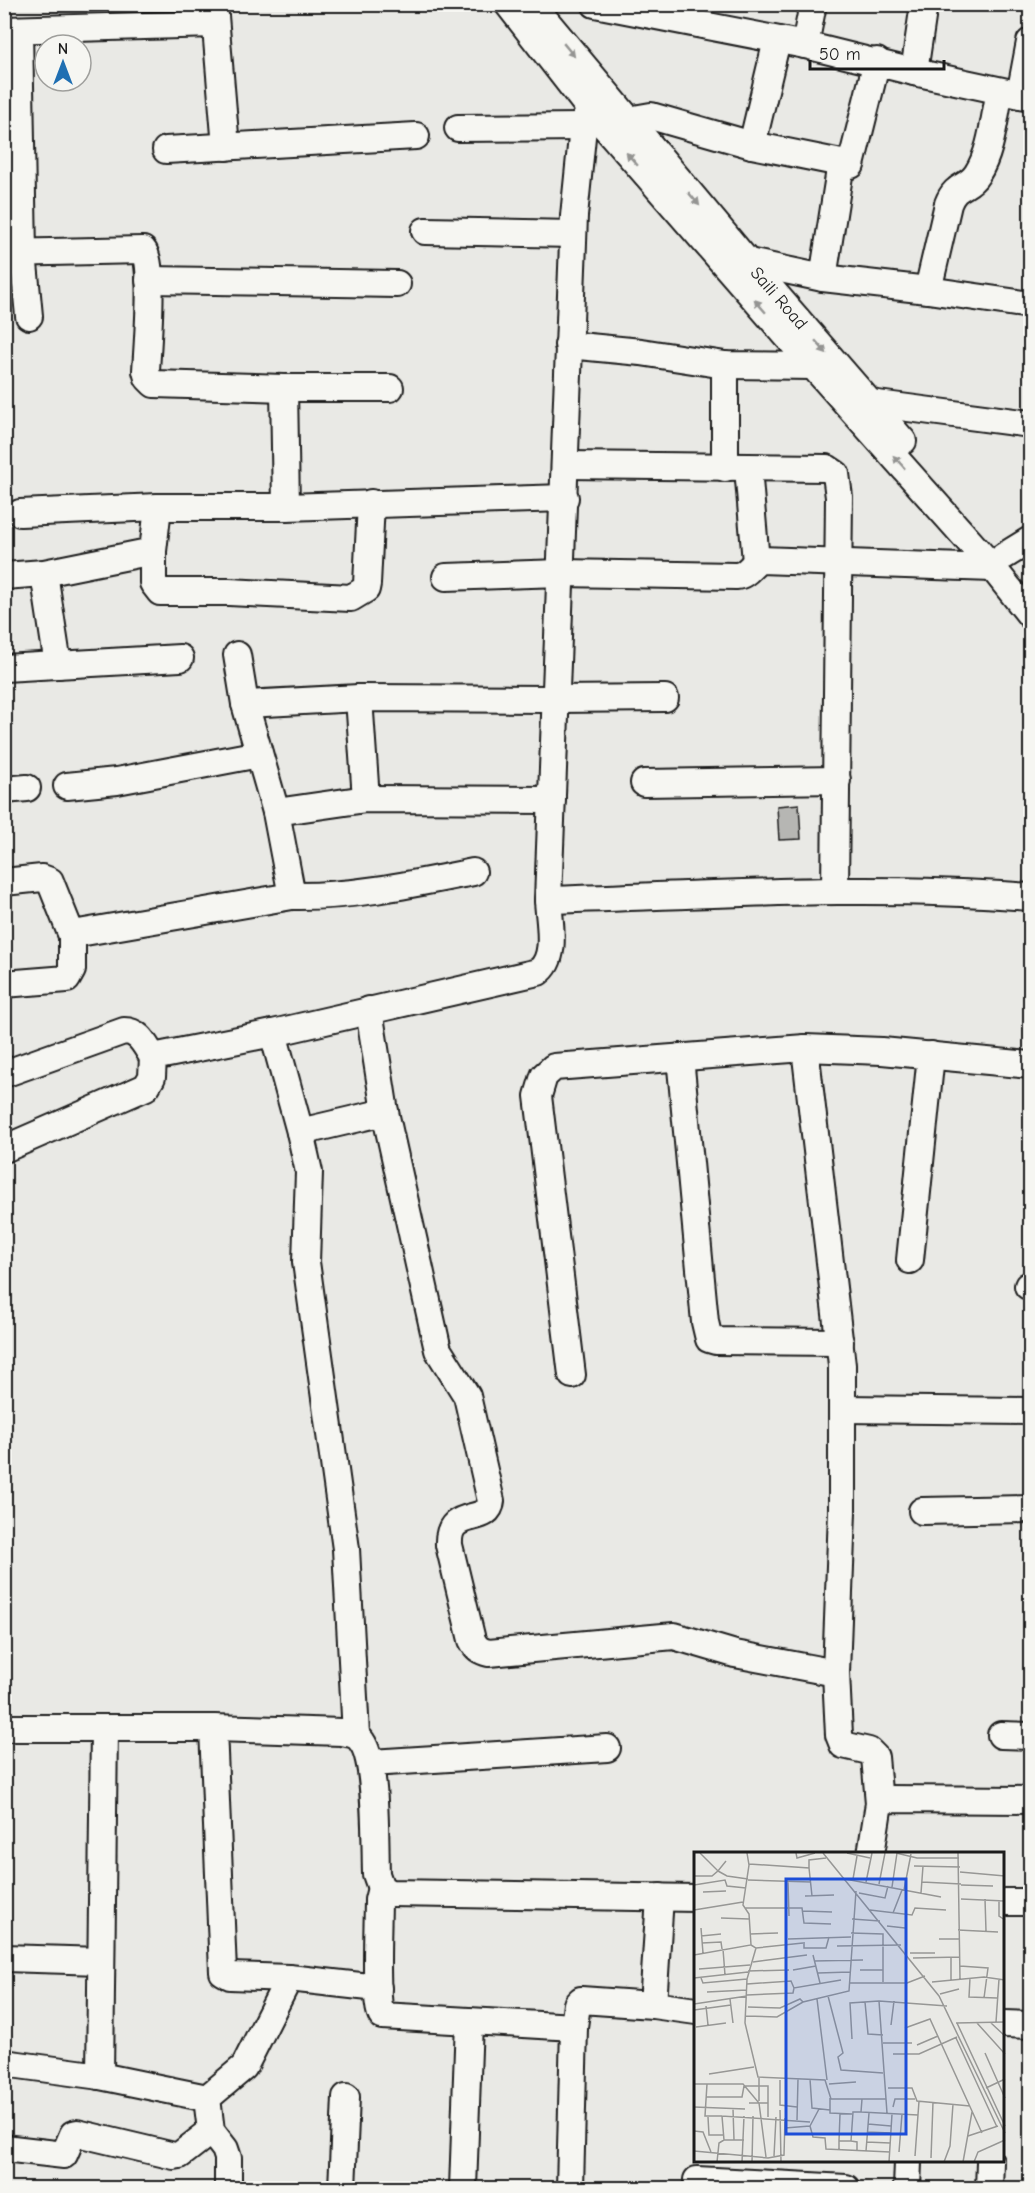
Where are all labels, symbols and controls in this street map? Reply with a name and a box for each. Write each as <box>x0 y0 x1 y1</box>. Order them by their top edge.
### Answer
north arrow <box>33 33 93 93</box>
scale bar <box>810 33 944 71</box>
text: N <box>58 40 68 58</box>
one-way arrow <box>562 42 575 57</box>
text: 50 m <box>819 44 861 65</box>
one-way arrow <box>626 152 639 167</box>
one-way arrow <box>688 191 701 207</box>
street label: Saili Road <box>746 263 812 334</box>
one-way arrow <box>754 298 767 314</box>
one-way arrow <box>814 339 827 354</box>
one-way arrow <box>893 455 906 470</box>
inset map <box>694 1852 1005 2163</box>

